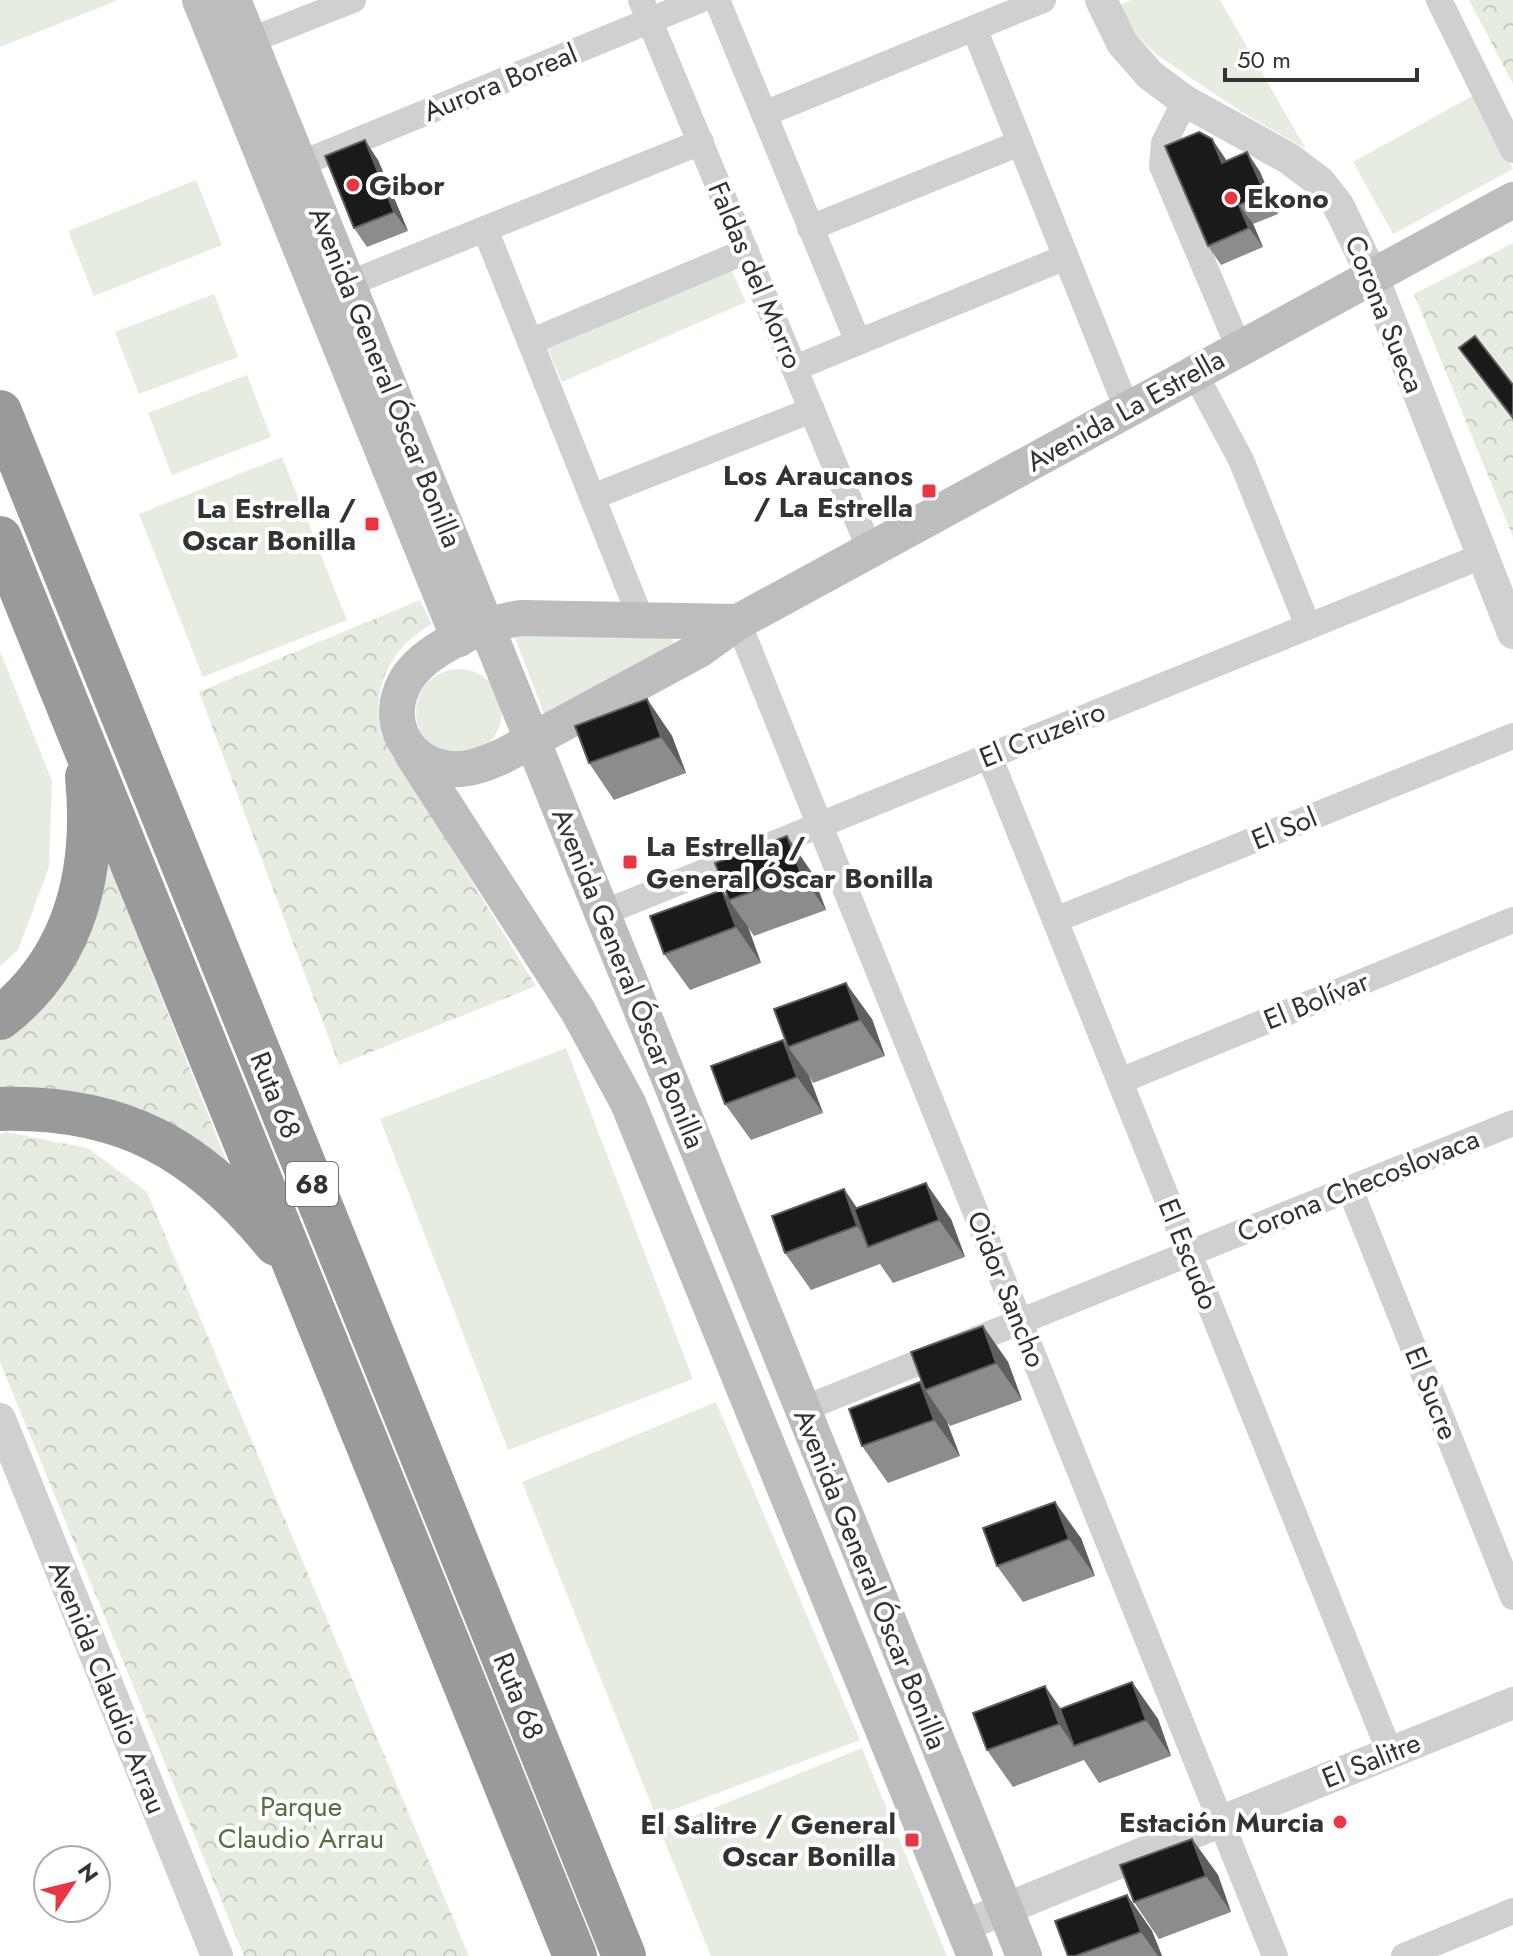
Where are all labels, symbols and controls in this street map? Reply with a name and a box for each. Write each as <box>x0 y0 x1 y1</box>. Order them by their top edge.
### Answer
scale bar <box>1225 32 1417 82</box>
street label: Aurora Boreal <box>417 33 583 132</box>
text: 50 m <box>1237 42 1291 77</box>
place label: Gibor <box>369 165 445 206</box>
street label: Faldas del Morro <box>698 175 813 375</box>
marker: Gibor <box>344 176 362 194</box>
place label: Ekono <box>1247 178 1329 219</box>
marker: Ekono <box>1222 189 1240 207</box>
street label: Avenida General Óscar Bonilla <box>298 201 473 554</box>
street label: Corona Sueca <box>1334 229 1435 399</box>
street label: Avenida La Estrella <box>1019 339 1232 482</box>
place label: Los Araucanos / La Estrella <box>723 455 913 528</box>
marker: Los Araucanos / La Estrella <box>920 482 938 500</box>
place label: La Estrella / Oscar Bonilla <box>182 488 356 561</box>
marker: La Estrella / Oscar Bonilla <box>363 515 381 533</box>
street label: El Cruzeiro <box>973 691 1111 778</box>
street label: El Sol <box>1245 797 1323 860</box>
street label: Avenida General Óscar Bonilla <box>541 802 716 1155</box>
place label: La Estrella / General Óscar Bonilla <box>646 826 933 899</box>
marker: La Estrella / General Óscar Bonilla <box>621 853 639 871</box>
street label: El Bolívar <box>1257 961 1375 1040</box>
street label: Ruta 68 <box>240 1046 311 1145</box>
street label: Corona Checoslovaca <box>1231 1118 1485 1253</box>
road number: 68 <box>286 1162 338 1206</box>
street label: El Escudo <box>1148 1193 1229 1316</box>
street label: Oidor Sancho <box>957 1205 1057 1374</box>
street label: El Sucre <box>1394 1340 1469 1446</box>
street label: Avenida General Óscar Bonilla <box>783 1403 958 1756</box>
street label: Avenida Claudio Arrau <box>38 1554 177 1820</box>
street label: Ruta 68 <box>483 1647 554 1746</box>
street label: El Salitre <box>1316 1722 1427 1799</box>
park label: Parque Claudio Arrau <box>218 1786 384 1859</box>
place label: Estación Murcia <box>1119 1802 1324 1843</box>
place label: El Salitre / General Oscar Bonilla <box>640 1804 896 1877</box>
marker: Estación Murcia <box>1331 1813 1349 1831</box>
marker: El Salitre / General Oscar Bonilla <box>903 1831 921 1849</box>
north arrow <box>32 1844 112 1924</box>
text: N <box>70 1856 106 1889</box>

